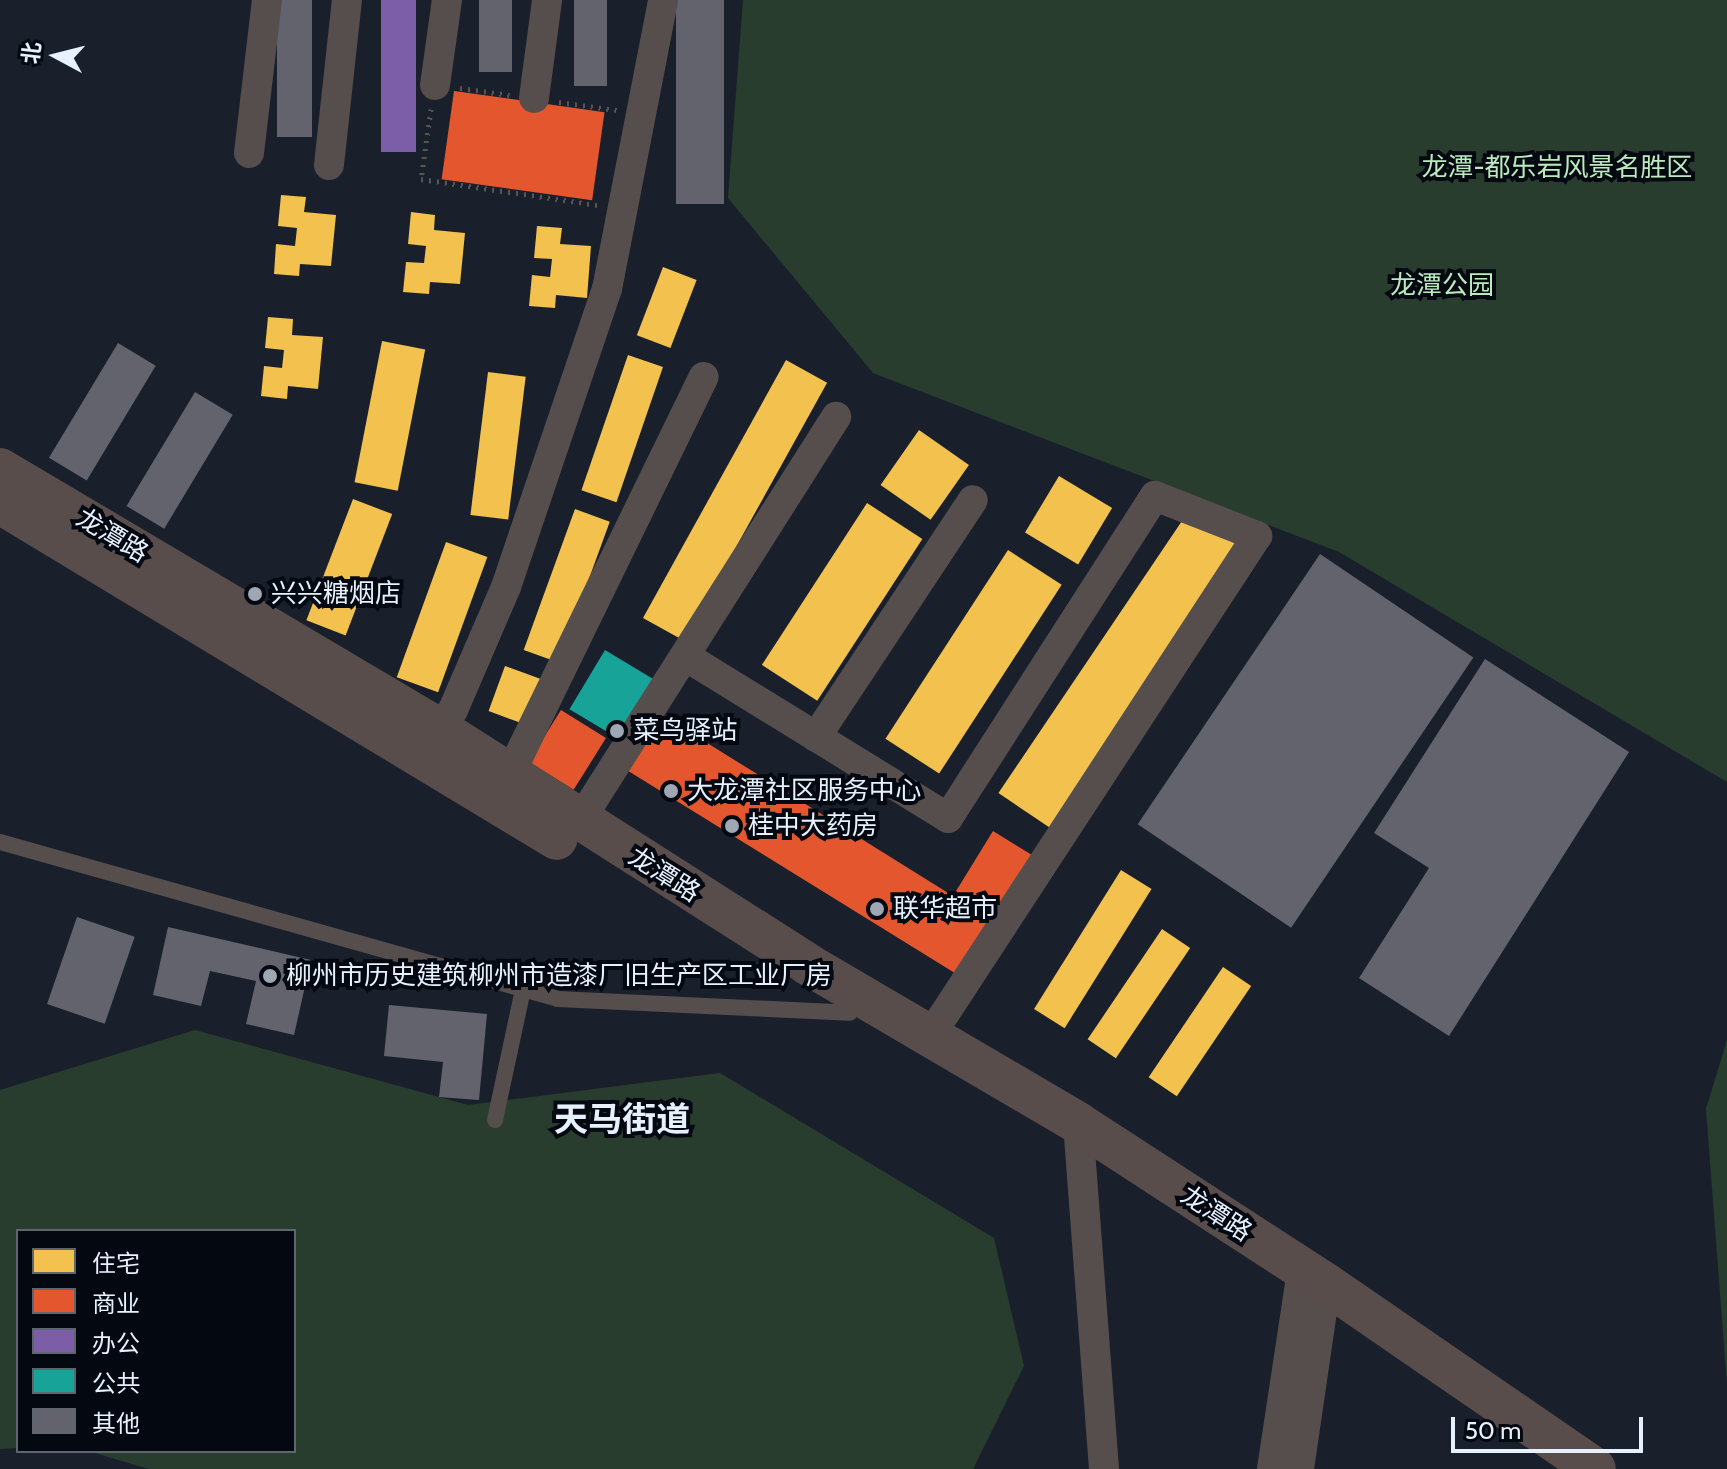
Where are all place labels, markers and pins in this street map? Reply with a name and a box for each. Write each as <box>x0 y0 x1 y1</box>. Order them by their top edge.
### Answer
place label: 兴兴糖烟店 <box>271 578 401 610</box>
marker: 兴兴糖烟店 <box>246 585 264 603</box>
place label: 菜鸟驿站 <box>633 715 737 747</box>
marker: 菜鸟驿站 <box>608 722 626 740</box>
place label: 大龙潭社区服务中心 <box>687 775 921 807</box>
marker: 大龙潭社区服务中心 <box>662 782 680 800</box>
place label: 桂中大药房 <box>748 810 878 842</box>
marker: 桂中大药房 <box>723 817 741 835</box>
place label: 联华超市 <box>893 893 997 925</box>
marker: 联华超市 <box>868 900 886 918</box>
place label: 柳州市历史建筑柳州市造漆厂旧生产区工业厂房 <box>286 960 832 992</box>
marker: 柳州市历史建筑柳州市造漆厂旧生产区工业厂房 <box>261 967 279 985</box>

